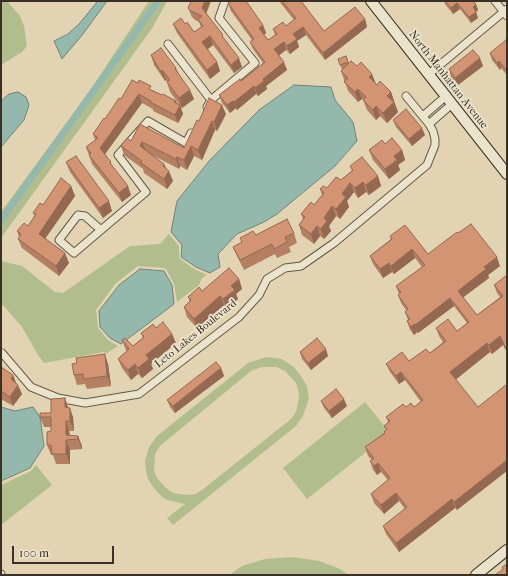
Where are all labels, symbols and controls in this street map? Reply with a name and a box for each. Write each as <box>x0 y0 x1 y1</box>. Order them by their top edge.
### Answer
street label: North Manhattan Avenue <box>406 28 490 132</box>
street label: Leto Lakes Boulevard <box>152 297 240 371</box>
scale bar <box>14 538 116 564</box>
text: 100 m <box>19 546 49 560</box>

